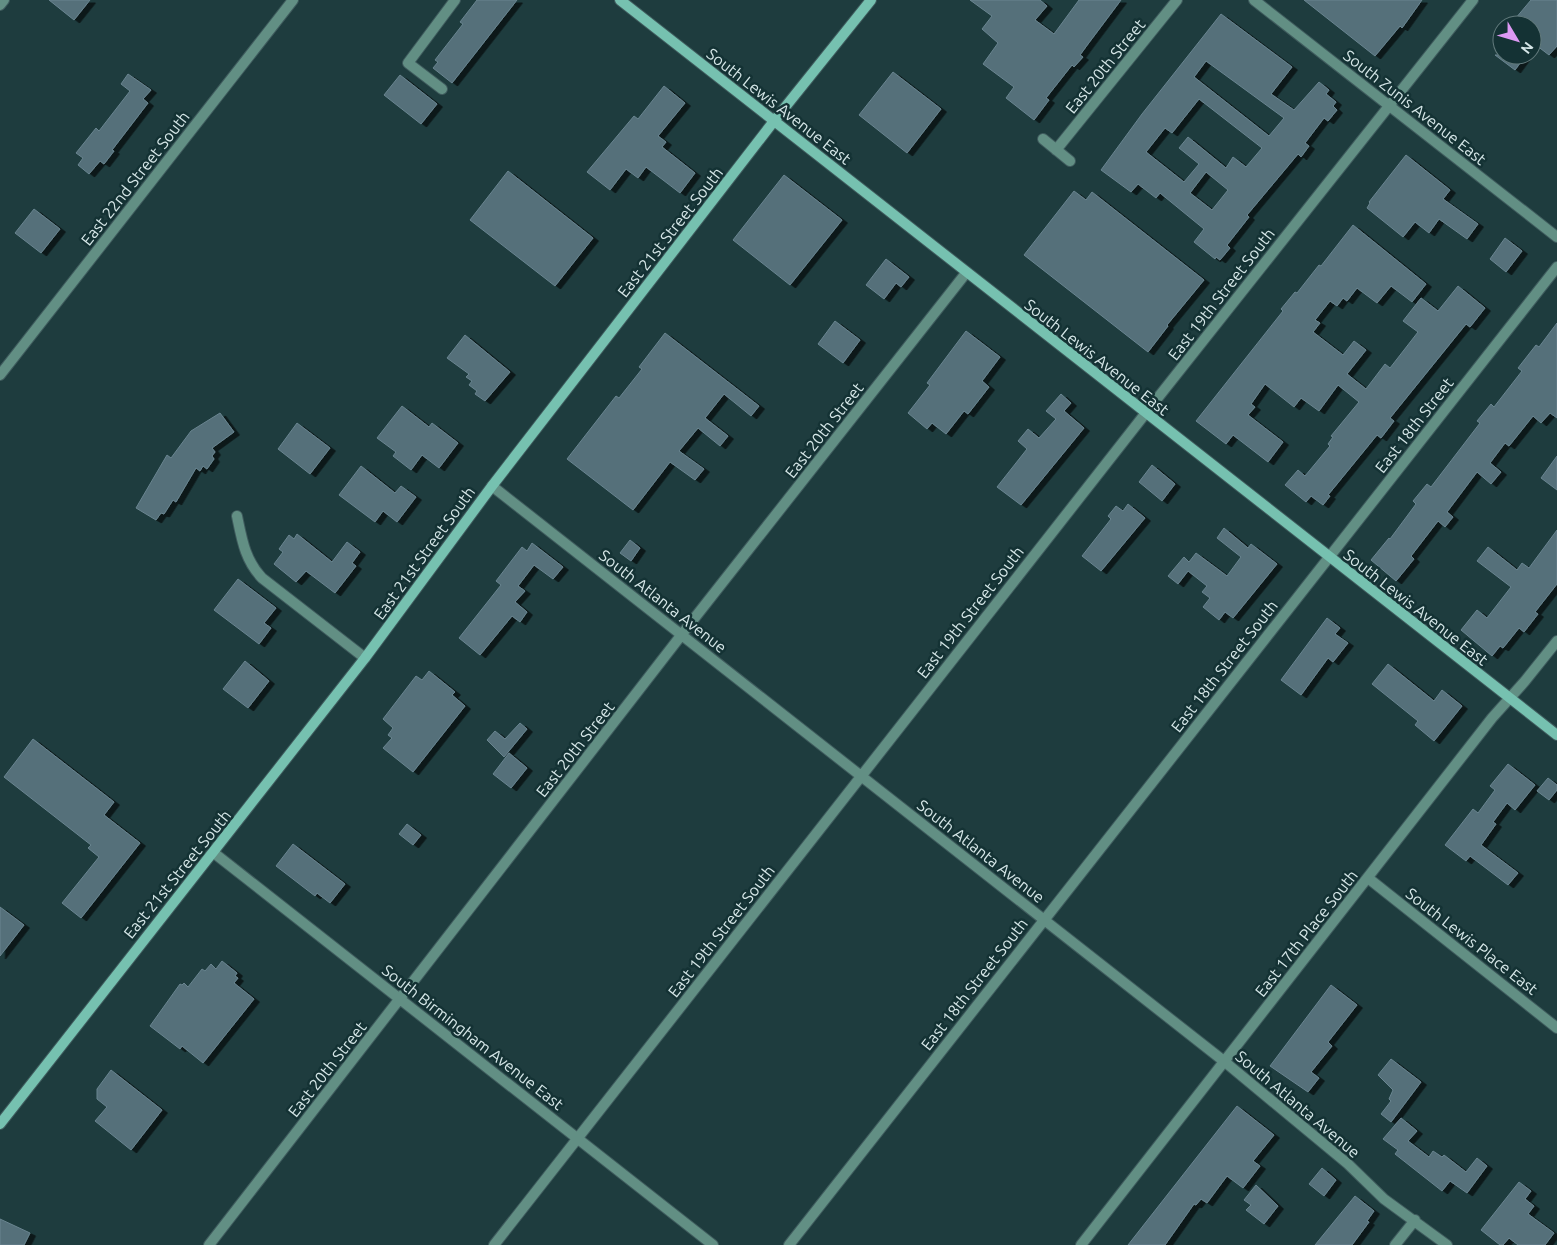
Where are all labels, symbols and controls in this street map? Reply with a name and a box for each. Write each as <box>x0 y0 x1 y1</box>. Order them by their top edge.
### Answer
street label: East 20th Street <box>1062 15 1149 117</box>
north arrow <box>1492 15 1542 65</box>
text: N <box>1518 39 1537 57</box>
street label: South Lewis Avenue East <box>703 44 855 168</box>
street label: South Zunis Avenue East <box>1340 46 1490 169</box>
street label: East 22nd Street South <box>77 107 193 249</box>
street label: East 21st Street South <box>614 164 726 300</box>
street label: East 19th Street South <box>1164 225 1278 363</box>
street label: South Lewis Avenue East <box>1021 295 1173 419</box>
street label: East 18th Street <box>1371 373 1457 476</box>
street label: East 20th Street <box>781 378 867 481</box>
street label: East 21st Street South <box>370 483 478 623</box>
street label: East 19th Street South <box>913 543 1027 681</box>
street label: South Lewis Avenue East <box>1340 545 1492 669</box>
street label: South Atlanta Avenue <box>596 546 730 656</box>
street label: East 18th Street South <box>1167 597 1281 735</box>
street label: East 20th Street <box>532 697 618 800</box>
street label: South Atlanta Avenue <box>914 796 1048 906</box>
street label: East 21st Street South <box>120 806 234 942</box>
street label: East 19th Street South <box>664 862 778 1000</box>
street label: East 17th Place South <box>1251 866 1361 1000</box>
street label: South Lewis Place East <box>1403 884 1542 998</box>
street label: East 18th Street South <box>917 915 1031 1053</box>
street label: South Birmingham Avenue East <box>379 961 568 1114</box>
street label: East 20th Street <box>284 1017 370 1120</box>
street label: South Atlanta Avenue <box>1232 1047 1364 1161</box>

